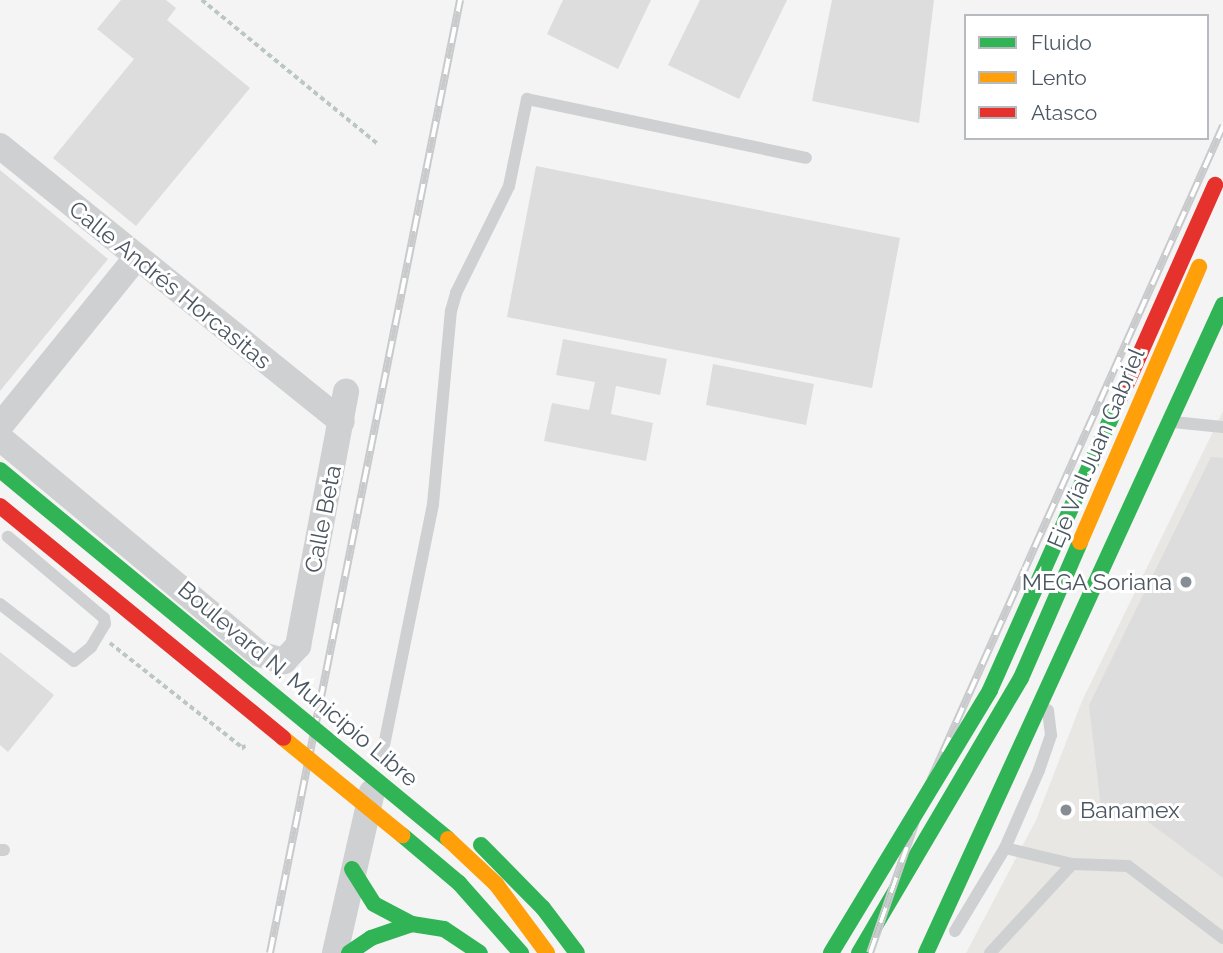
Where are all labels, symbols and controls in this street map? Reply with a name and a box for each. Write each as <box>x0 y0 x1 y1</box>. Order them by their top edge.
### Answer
legend <box>964 14 1209 140</box>
text: Fluido <box>1031 30 1092 55</box>
text: Lento <box>1031 65 1087 90</box>
text: Atasco <box>1031 100 1097 125</box>
street label: Calle Andrés Horcasitas <box>63 195 277 375</box>
street label: Eje Vial Juan Gabriel <box>1041 343 1151 553</box>
street label: Calle Beta <box>299 463 347 575</box>
place label: MEGA Soriana <box>1021 568 1172 596</box>
marker: MEGA Soriana <box>1178 574 1194 590</box>
street label: Boulevard N. Municipio Libre <box>172 575 424 793</box>
place label: Banamex <box>1080 796 1180 824</box>
marker: Banamex <box>1058 802 1074 818</box>

